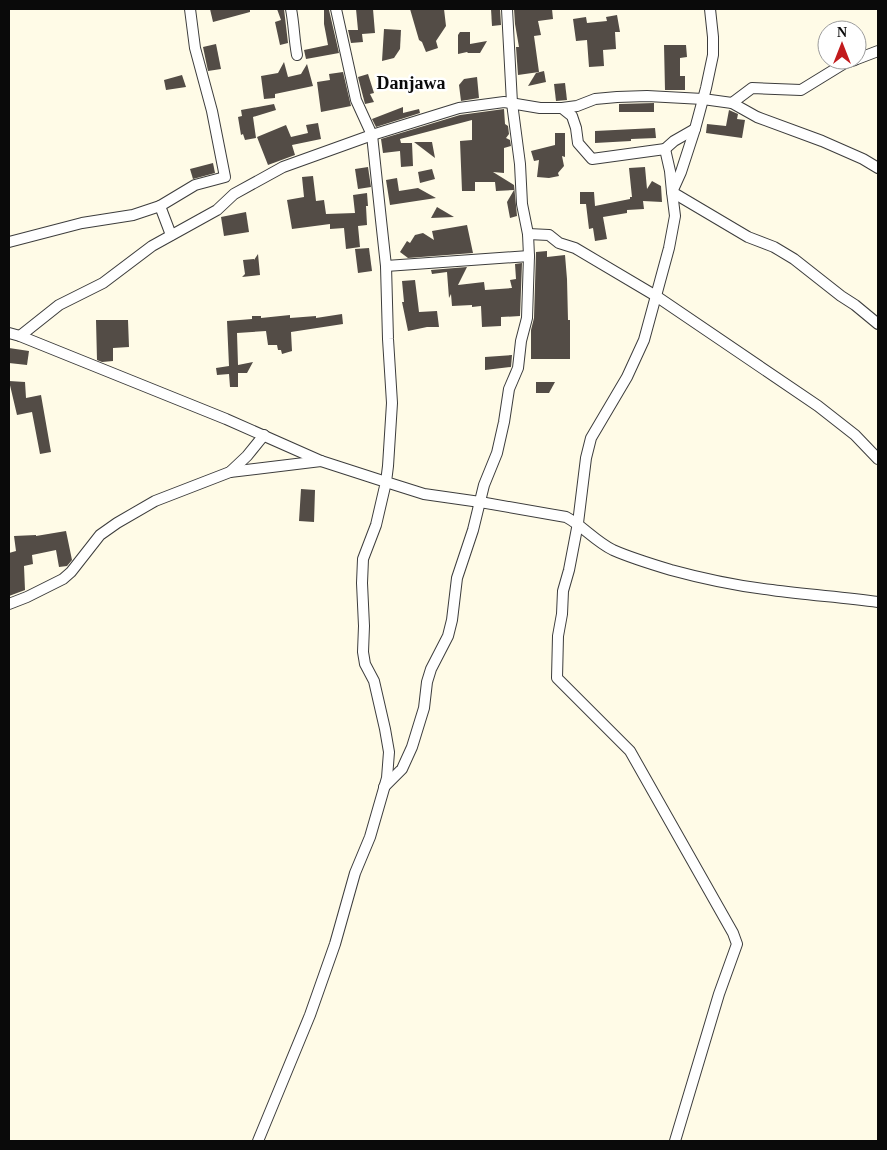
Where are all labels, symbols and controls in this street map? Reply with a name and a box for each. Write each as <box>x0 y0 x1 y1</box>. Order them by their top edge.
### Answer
north arrow <box>817 20 867 70</box>
text: N <box>837 25 847 40</box>
district label: Danjawa <box>376 73 446 93</box>

